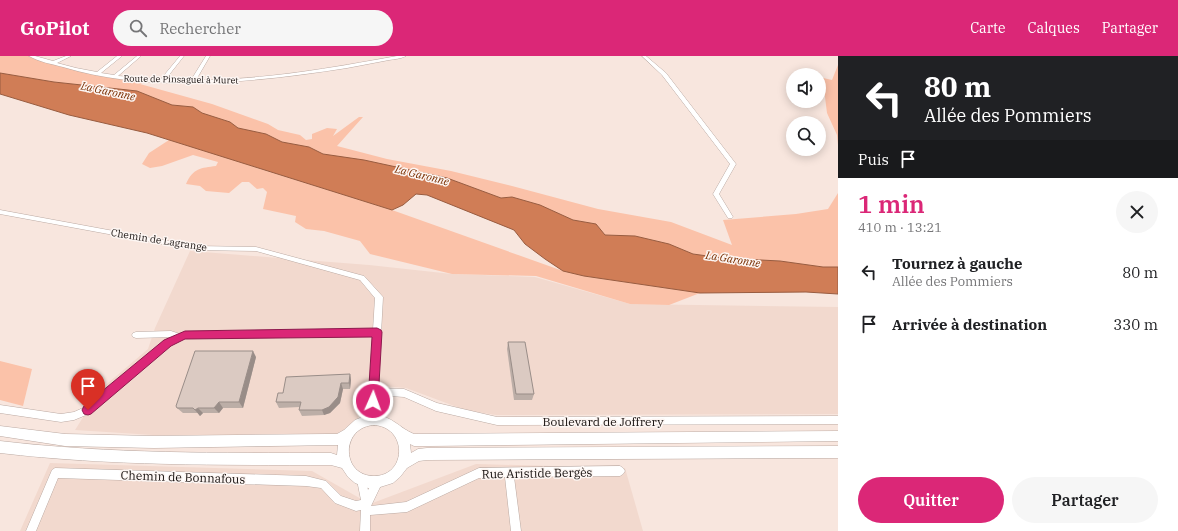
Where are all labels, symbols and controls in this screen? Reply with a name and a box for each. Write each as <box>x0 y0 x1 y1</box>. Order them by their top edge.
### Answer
search box <box>113 10 393 46</box>
text: GoPilot <box>20 16 89 40</box>
icon: search <box>127 17 149 39</box>
text: Rechercher <box>159 19 241 38</box>
text: Carte <box>970 19 1006 37</box>
text: Calques <box>1028 19 1080 37</box>
text: Partager <box>1102 19 1158 37</box>
map controls <box>786 68 826 156</box>
button: sound <box>786 68 826 108</box>
text: 80 m <box>924 68 991 105</box>
street label: Route de Pinsaguel à Muret <box>123 72 239 86</box>
icon: left <box>858 72 910 124</box>
water label: La Garonne <box>79 78 137 104</box>
text: Allée des Pommiers <box>924 104 1091 127</box>
button: search <box>786 116 826 156</box>
icon: arrive <box>897 148 919 170</box>
text: Puis <box>858 150 889 169</box>
water label: La Garonne <box>393 161 451 188</box>
text: 1 min <box>858 188 925 220</box>
button: close <box>1116 191 1158 233</box>
text: 410 m · 13:21 <box>858 219 942 236</box>
street label: Chemin de Lagrange <box>110 226 208 254</box>
water label: La Garonne <box>704 248 761 270</box>
text: Tournez à gauche <box>892 254 1023 273</box>
icon: left <box>858 261 880 283</box>
text: 80 m <box>1122 263 1158 282</box>
text: Allée des Pommiers <box>892 273 1013 290</box>
icon: arrive <box>858 313 880 335</box>
text: Arrivée à destination <box>892 315 1047 334</box>
text: 330 m <box>1113 315 1158 334</box>
pin <box>71 369 105 410</box>
icon: arrive <box>77 375 99 397</box>
position arrow <box>352 380 394 422</box>
street label: Boulevard de Joffrery <box>542 414 664 429</box>
street label: Rue Aristide Bergès <box>481 465 593 481</box>
street label: Chemin de Bonnafous <box>120 467 246 487</box>
button: Quitter <box>858 477 1004 523</box>
button: Partager <box>1012 477 1158 523</box>

